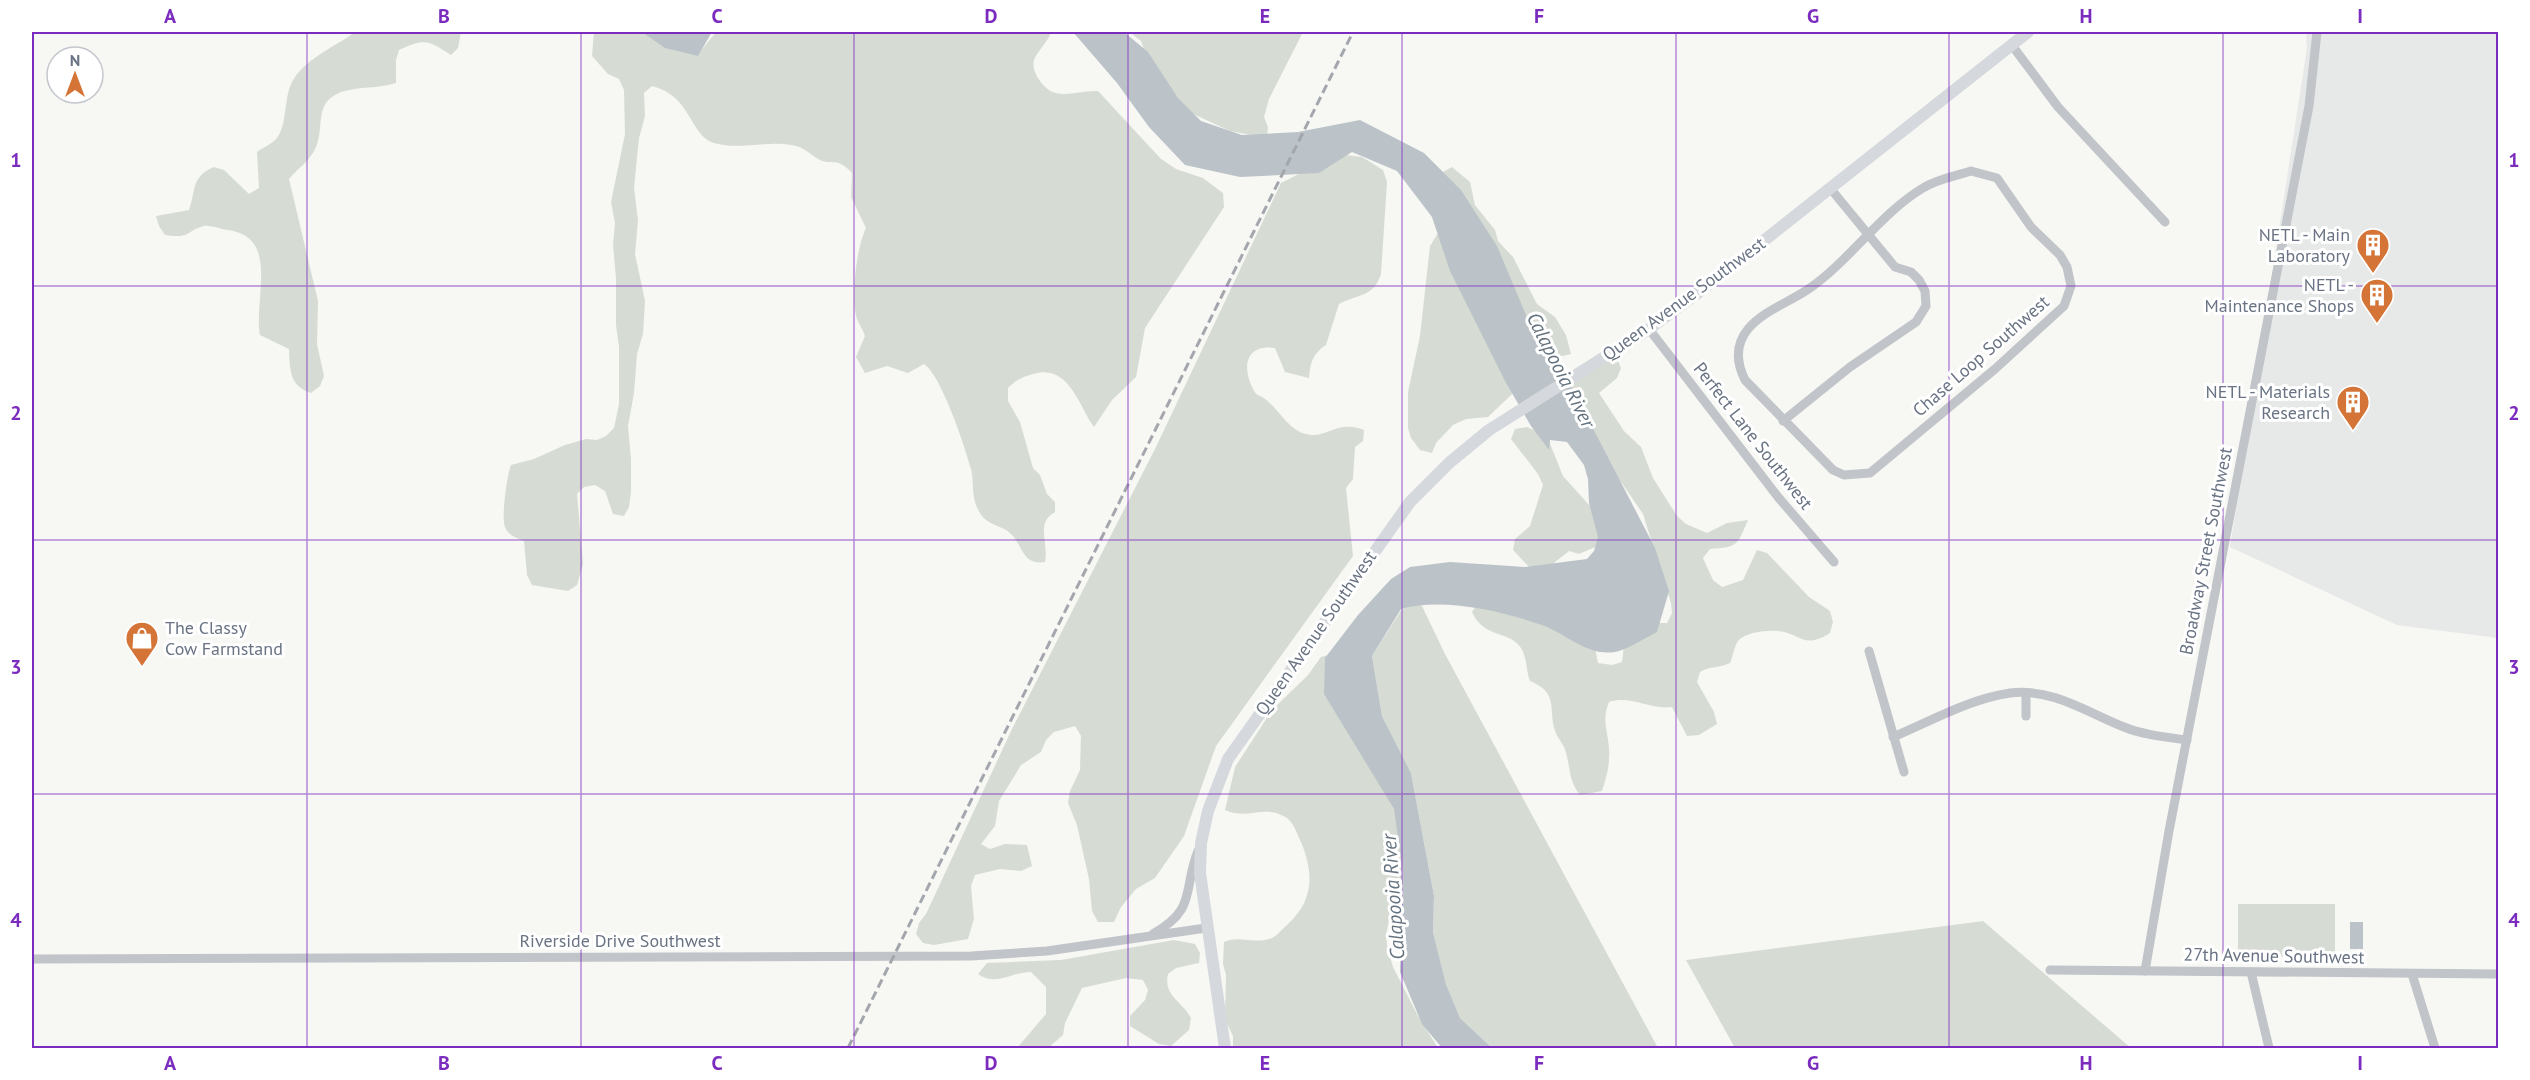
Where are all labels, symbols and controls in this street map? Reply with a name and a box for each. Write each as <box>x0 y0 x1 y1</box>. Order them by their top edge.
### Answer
text: A <box>164 3 177 29</box>
text: B <box>438 3 450 29</box>
text: C <box>711 3 723 29</box>
text: D <box>985 3 998 29</box>
text: E <box>1260 3 1270 29</box>
text: F <box>1534 3 1544 29</box>
text: G <box>1807 3 1819 29</box>
text: H <box>2079 3 2093 29</box>
text: I <box>2357 3 2363 29</box>
north arrow <box>45 45 105 105</box>
text: N <box>70 50 80 70</box>
text: 1 <box>10 147 22 173</box>
text: 1 <box>2508 147 2520 173</box>
place label: NETL - Main Laboratory <box>2259 223 2351 267</box>
building icon: NETL - Main Laboratory <box>2355 227 2391 274</box>
street label: Queen Avenue Southwest <box>1598 232 1770 365</box>
place label: NETL - Maintenance Shops <box>2204 273 2354 317</box>
building icon: NETL - Maintenance Shops <box>2359 277 2395 324</box>
street label: Chase Loop Southwest <box>1908 290 2054 421</box>
water label: Calapooia River <box>1521 308 1602 433</box>
street label: Perfect Lane Southwest <box>1689 357 1818 514</box>
place label: NETL - Materials Research <box>2206 380 2330 424</box>
building icon: NETL - Materials Research <box>2335 384 2371 431</box>
text: 2 <box>10 400 22 426</box>
text: 2 <box>2508 400 2520 426</box>
street label: Broadway Street Southwest <box>2174 445 2237 657</box>
street label: Queen Avenue Southwest <box>1250 546 1381 720</box>
place label: The Classy Cow Farmstand <box>165 616 283 660</box>
shop icon: The Classy Cow Farmstand <box>124 620 160 667</box>
text: 3 <box>10 654 22 680</box>
text: 3 <box>2508 654 2520 680</box>
water label: Calapooia River <box>1376 832 1410 961</box>
text: 4 <box>10 907 22 933</box>
text: 4 <box>2508 907 2520 933</box>
street label: Riverside Drive Southwest <box>519 929 721 952</box>
street label: 27th Avenue Southwest <box>2183 942 2365 969</box>
text: A <box>164 1050 177 1076</box>
text: B <box>438 1050 450 1076</box>
text: C <box>711 1050 723 1076</box>
text: D <box>985 1050 998 1076</box>
text: E <box>1260 1050 1270 1076</box>
text: F <box>1534 1050 1544 1076</box>
text: G <box>1807 1050 1819 1076</box>
text: H <box>2079 1050 2093 1076</box>
text: I <box>2357 1050 2363 1076</box>

